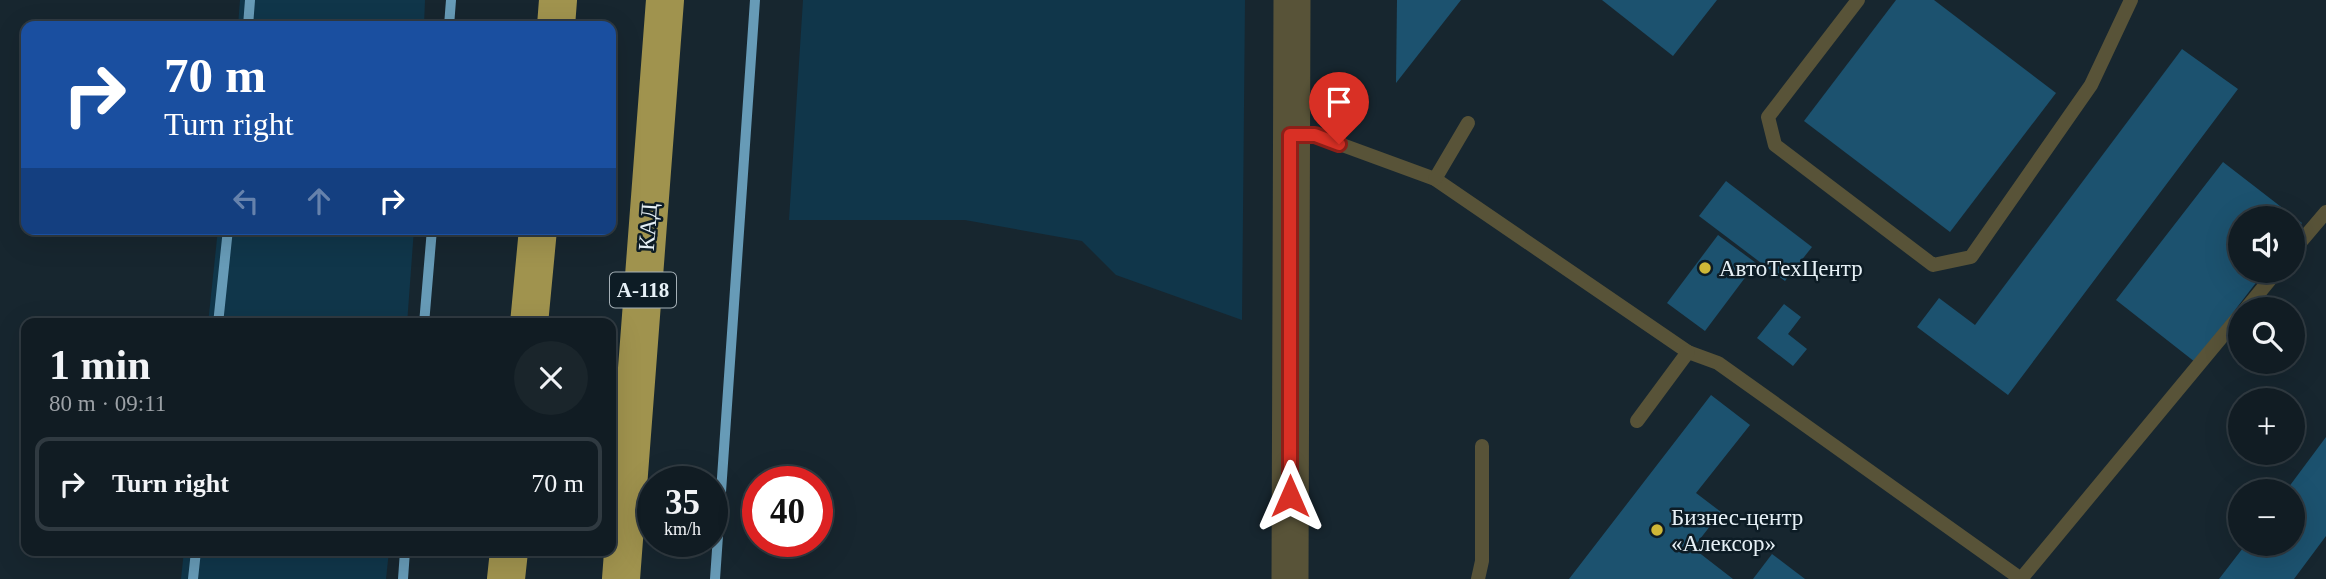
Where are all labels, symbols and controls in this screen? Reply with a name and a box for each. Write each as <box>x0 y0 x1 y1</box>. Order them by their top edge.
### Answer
text: 70 m <box>164 48 266 103</box>
icon: right <box>49 49 140 140</box>
pin <box>1309 72 1369 144</box>
icon: arrive <box>1320 83 1358 121</box>
text: Turn right <box>164 106 294 142</box>
icon: left <box>227 182 265 220</box>
icon: ahead <box>300 182 338 220</box>
icon: right <box>373 182 411 220</box>
street label: КАД <box>634 202 662 252</box>
map controls <box>2228 206 2305 556</box>
button: sound <box>2228 206 2305 283</box>
place label: АвтоТехЦентр <box>1719 256 1863 281</box>
marker: АвтоТехЦентр <box>1697 260 1713 276</box>
road number: А-118 <box>610 272 676 308</box>
button: search <box>2228 297 2305 374</box>
button: close <box>514 341 588 415</box>
text: 1 min <box>49 342 151 388</box>
button: + <box>2228 388 2305 465</box>
text: 80 m · 09:11 <box>49 391 166 416</box>
position arrow <box>1253 459 1327 533</box>
icon: right <box>53 465 91 503</box>
speed limit sign: 40 <box>742 466 833 557</box>
text: Turn right <box>112 469 229 498</box>
text: 70 m <box>531 469 584 498</box>
button: − <box>2228 479 2305 556</box>
text: 35 <box>665 483 700 522</box>
place label: Бизнес-центр «Алексор» <box>1671 505 1803 556</box>
text: km/h <box>664 519 701 539</box>
marker: Бизнес-центр «Алексор» <box>1649 522 1665 538</box>

